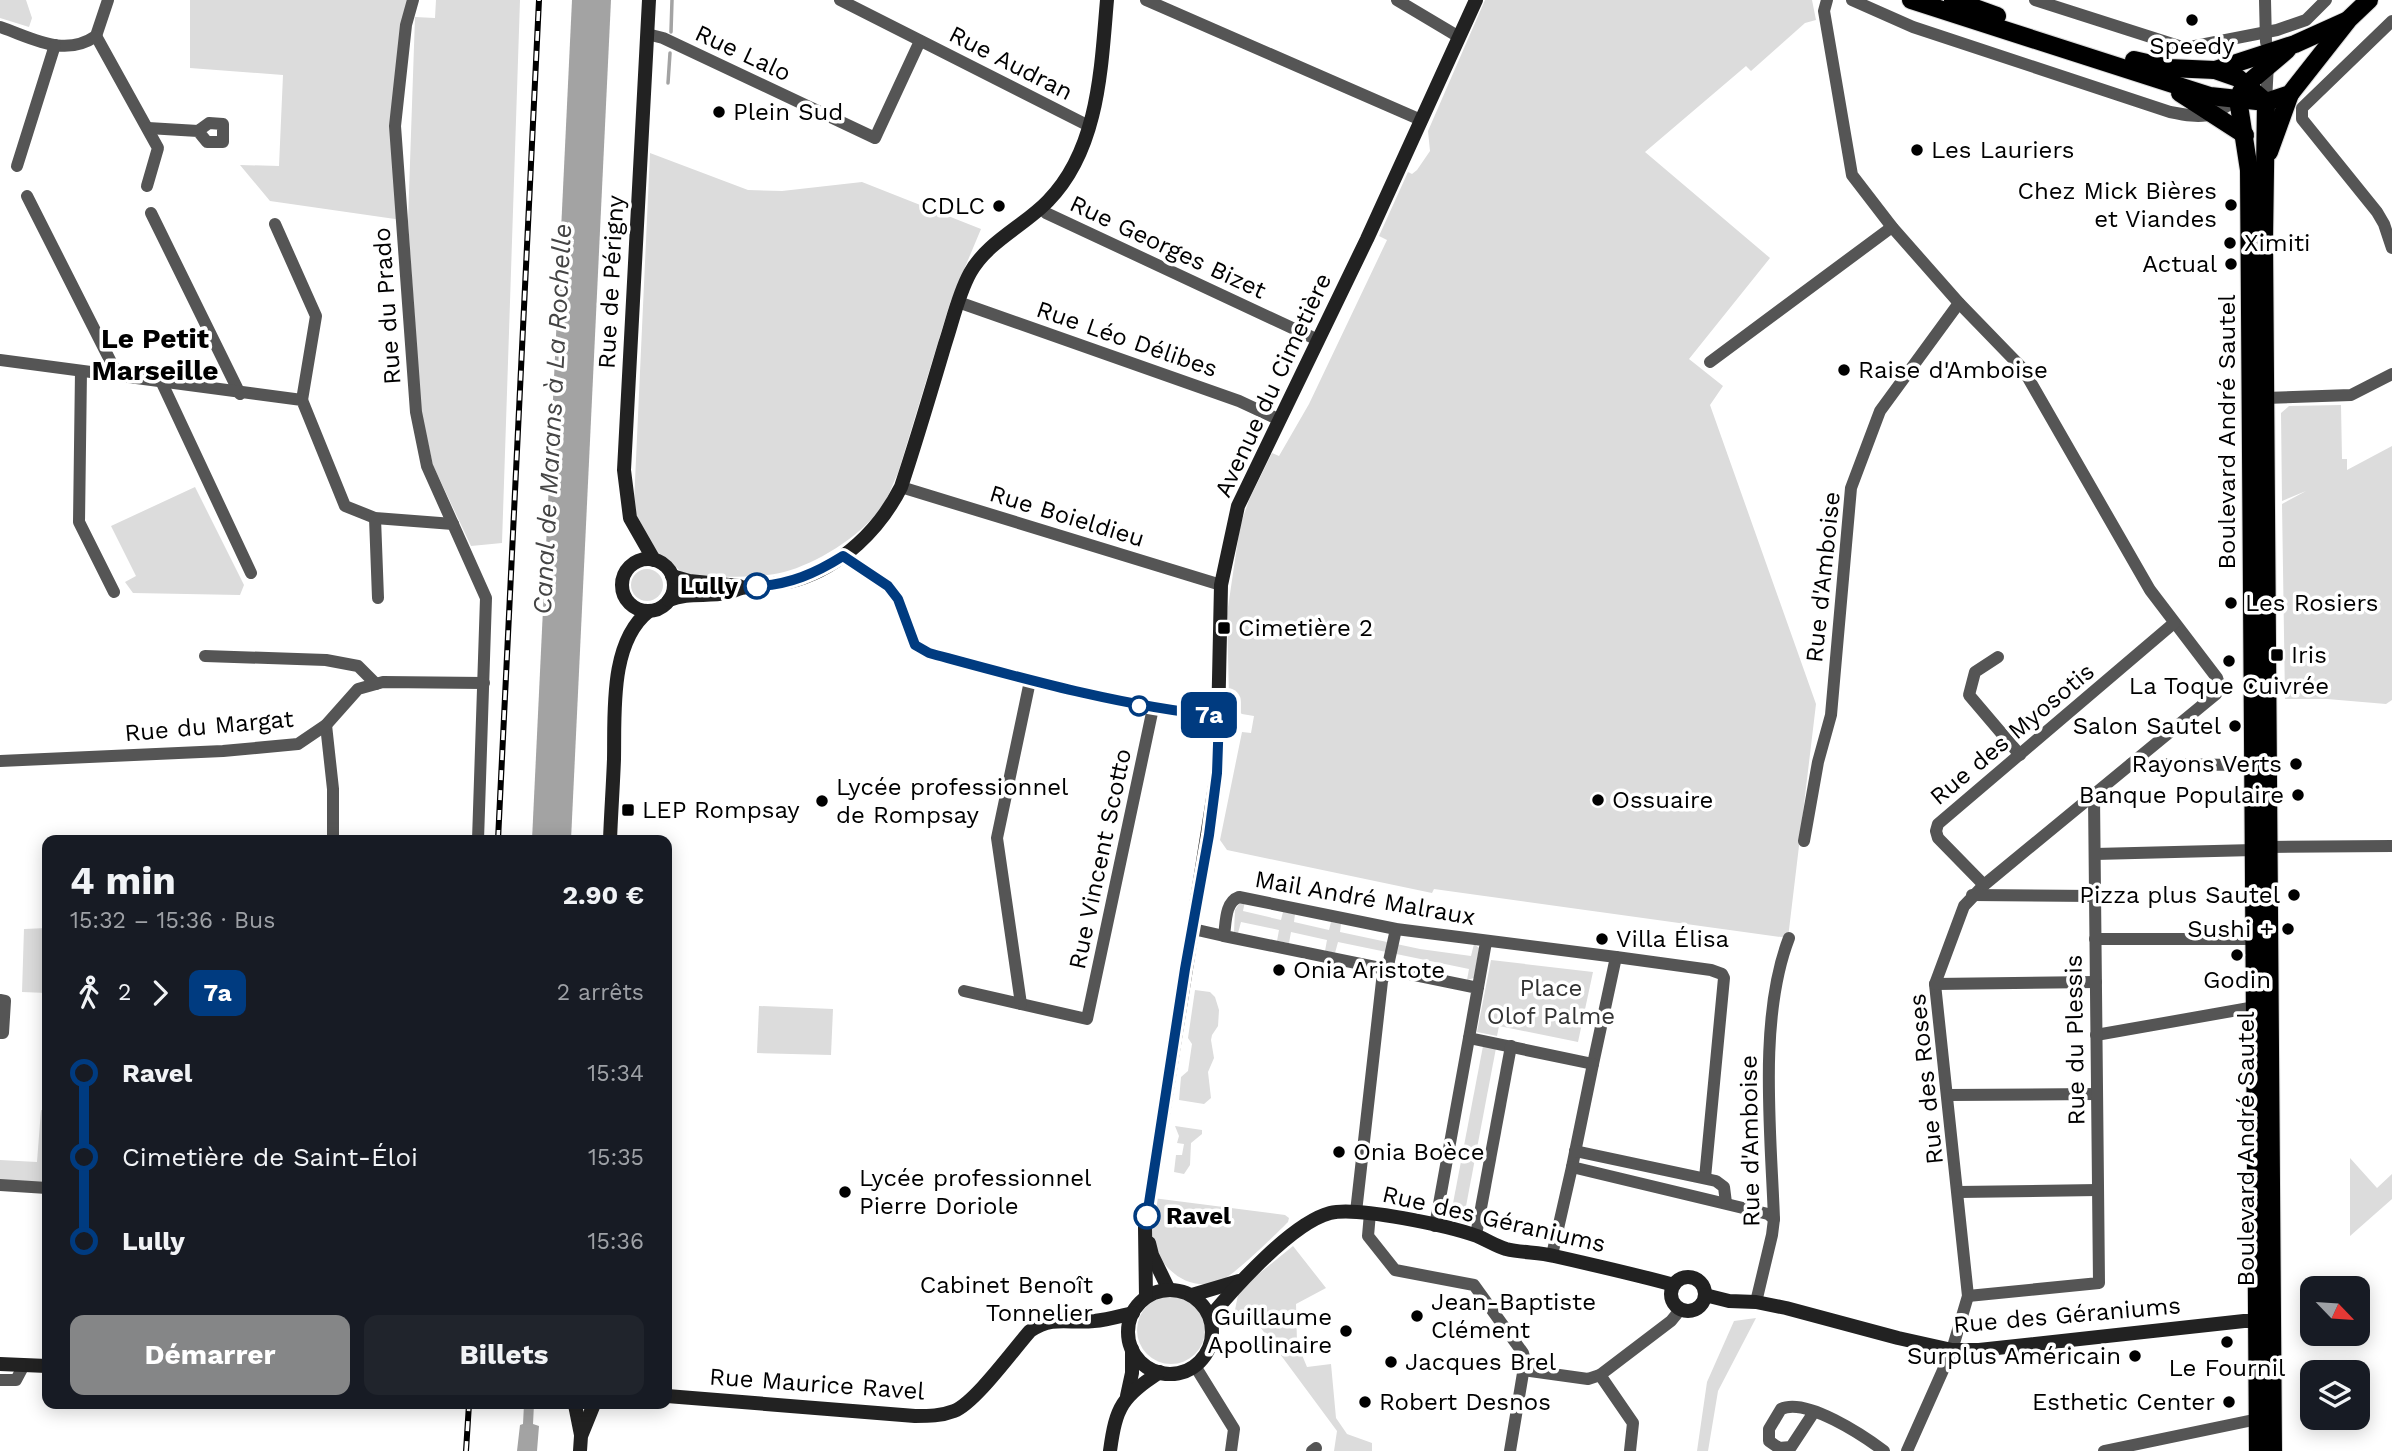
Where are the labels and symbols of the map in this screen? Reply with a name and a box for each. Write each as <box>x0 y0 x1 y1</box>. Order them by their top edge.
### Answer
marker: Speedy <box>2184 12 2200 28</box>
street label: Rue Lalo <box>691 19 795 87</box>
street label: Rue Audran <box>945 20 1077 106</box>
place label: Speedy <box>2149 32 2235 60</box>
place label: Plein Sud <box>733 98 843 126</box>
marker: Plein Sud <box>711 104 727 120</box>
place label: Les Lauriers <box>1931 136 2074 164</box>
marker: Les Lauriers <box>1909 142 1925 158</box>
place label: Chez Mick Bières et Viandes <box>2017 177 2217 233</box>
street label: Rue Georges Bizet <box>1066 189 1270 305</box>
place label: CDLC <box>921 192 985 220</box>
street label: Rue de Périgny <box>592 194 630 369</box>
marker: Chez Mick Bières et Viandes <box>2223 197 2239 213</box>
marker: CDLC <box>991 198 1007 214</box>
water label: Canal de Marans à La Rochelle <box>527 223 577 615</box>
street label: Rue du Prado <box>368 226 406 386</box>
place label: Ximiti <box>2244 229 2311 257</box>
marker: Ximiti <box>2222 235 2238 251</box>
place label: Actual <box>2142 250 2218 278</box>
marker: Actual <box>2223 256 2239 272</box>
street label: Avenue du Cimetière <box>1209 269 1337 501</box>
street label: Boulevard André Sautel <box>2213 294 2241 570</box>
street label: Rue Léo Délibes <box>1033 295 1221 383</box>
district label: Le Petit Marseille <box>91 322 219 387</box>
place label: Raise d'Amboise <box>1858 356 2048 384</box>
marker: Raise d'Amboise <box>1836 362 1852 378</box>
street label: Rue Boieldieu <box>986 479 1148 553</box>
street label: Rue d'Amboise <box>1800 490 1846 664</box>
place label: Lully <box>680 572 738 600</box>
marker: Lully <box>744 573 770 599</box>
place label: Les Rosiers <box>2245 589 2378 617</box>
marker: Les Rosiers <box>2223 595 2239 611</box>
place label: Cimetière 2 <box>1238 614 1373 642</box>
marker: Cimetière 2 <box>1216 620 1232 636</box>
place label: Iris <box>2291 641 2327 669</box>
marker: Iris <box>2269 647 2285 663</box>
marker: La Toque Cuivrée <box>2221 653 2237 669</box>
street label: Rue des Myosotis <box>1924 657 2100 811</box>
place label: La Toque Cuivrée <box>2129 672 2329 700</box>
line badge: 7a <box>1178 692 1240 738</box>
unlabelled marker <box>1129 696 1149 716</box>
street label: Rue du Margat <box>123 705 295 747</box>
place label: Salon Sautel <box>2073 712 2222 740</box>
marker: Salon Sautel <box>2227 718 2243 734</box>
street label: Rue Vincent Scotto <box>1063 746 1137 972</box>
place label: Rayons Verts <box>2131 750 2282 778</box>
marker: Rayons Verts <box>2288 756 2304 772</box>
place label: Lycée professionnel de Rompsay <box>836 773 1069 829</box>
place label: Banque Populaire <box>2079 781 2284 809</box>
place label: Ossuaire <box>1612 786 1713 814</box>
marker: Banque Populaire <box>2290 787 2306 803</box>
marker: Ossuaire <box>1590 792 1606 808</box>
marker: Lycée professionnel de Rompsay <box>814 793 830 809</box>
place label: LEP Rompsay <box>642 796 800 824</box>
marker: LEP Rompsay <box>620 802 636 818</box>
street label: Mail André Malraux <box>1253 865 1477 931</box>
place label: Pizza plus Sautel <box>2079 881 2281 909</box>
marker: Pizza plus Sautel <box>2286 887 2302 903</box>
place label: Sushi + <box>2187 915 2274 943</box>
marker: Sushi + <box>2280 921 2296 937</box>
place label: Villa Élisa <box>1616 925 1729 953</box>
marker: Villa Élisa <box>1594 931 1610 947</box>
marker: Godin <box>2229 947 2245 963</box>
street label: Rue du Plessis <box>2060 954 2090 1126</box>
place label: Onia Aristote <box>1293 956 1445 984</box>
marker: Onia Aristote <box>1271 962 1287 978</box>
place label: Godin <box>2203 966 2271 994</box>
park label: Place Olof Palme <box>1487 974 1615 1030</box>
street label: Rue des Roses <box>1903 992 1949 1166</box>
street label: Boulevard André Sautel <box>2232 1011 2260 1287</box>
street label: Rue d'Amboise <box>1735 1055 1765 1227</box>
place label: Onia Boèce <box>1353 1138 1485 1166</box>
marker: Onia Boèce <box>1331 1144 1347 1160</box>
place label: Lycée professionnel Pierre Doriole <box>859 1164 1092 1220</box>
street label: Rue des Géraniums <box>1380 1180 1608 1258</box>
marker: Lycée professionnel Pierre Doriole <box>837 1184 853 1200</box>
place label: Ravel <box>1166 1202 1231 1230</box>
marker: Ravel <box>1134 1203 1160 1229</box>
place label: Cabinet Benoît Tonnelier <box>920 1271 1093 1327</box>
north arrow <box>2300 1276 2370 1346</box>
place label: Jean-Baptiste Clément <box>1431 1288 1596 1344</box>
marker: Cabinet Benoît Tonnelier <box>1099 1291 1115 1307</box>
street label: Rue des Géraniums <box>1952 1291 2182 1339</box>
place label: Guillaume Apollinaire <box>1208 1303 1332 1359</box>
marker: Jean-Baptiste Clément <box>1409 1308 1425 1324</box>
marker: Guillaume Apollinaire <box>1338 1323 1354 1339</box>
marker: Le Fournil <box>2219 1334 2235 1350</box>
place label: Surplus Américain <box>1907 1342 2121 1370</box>
place label: Jacques Brel <box>1405 1348 1557 1376</box>
marker: Surplus Américain <box>2127 1348 2143 1364</box>
marker: Jacques Brel <box>1383 1354 1399 1370</box>
place label: Le Fournil <box>2169 1354 2286 1382</box>
street label: Rue Maurice Ravel <box>708 1363 926 1406</box>
place label: Robert Desnos <box>1379 1388 1551 1416</box>
place label: Esthetic Center <box>2032 1388 2215 1416</box>
marker: Robert Desnos <box>1357 1394 1373 1410</box>
marker: Esthetic Center <box>2221 1394 2237 1410</box>

